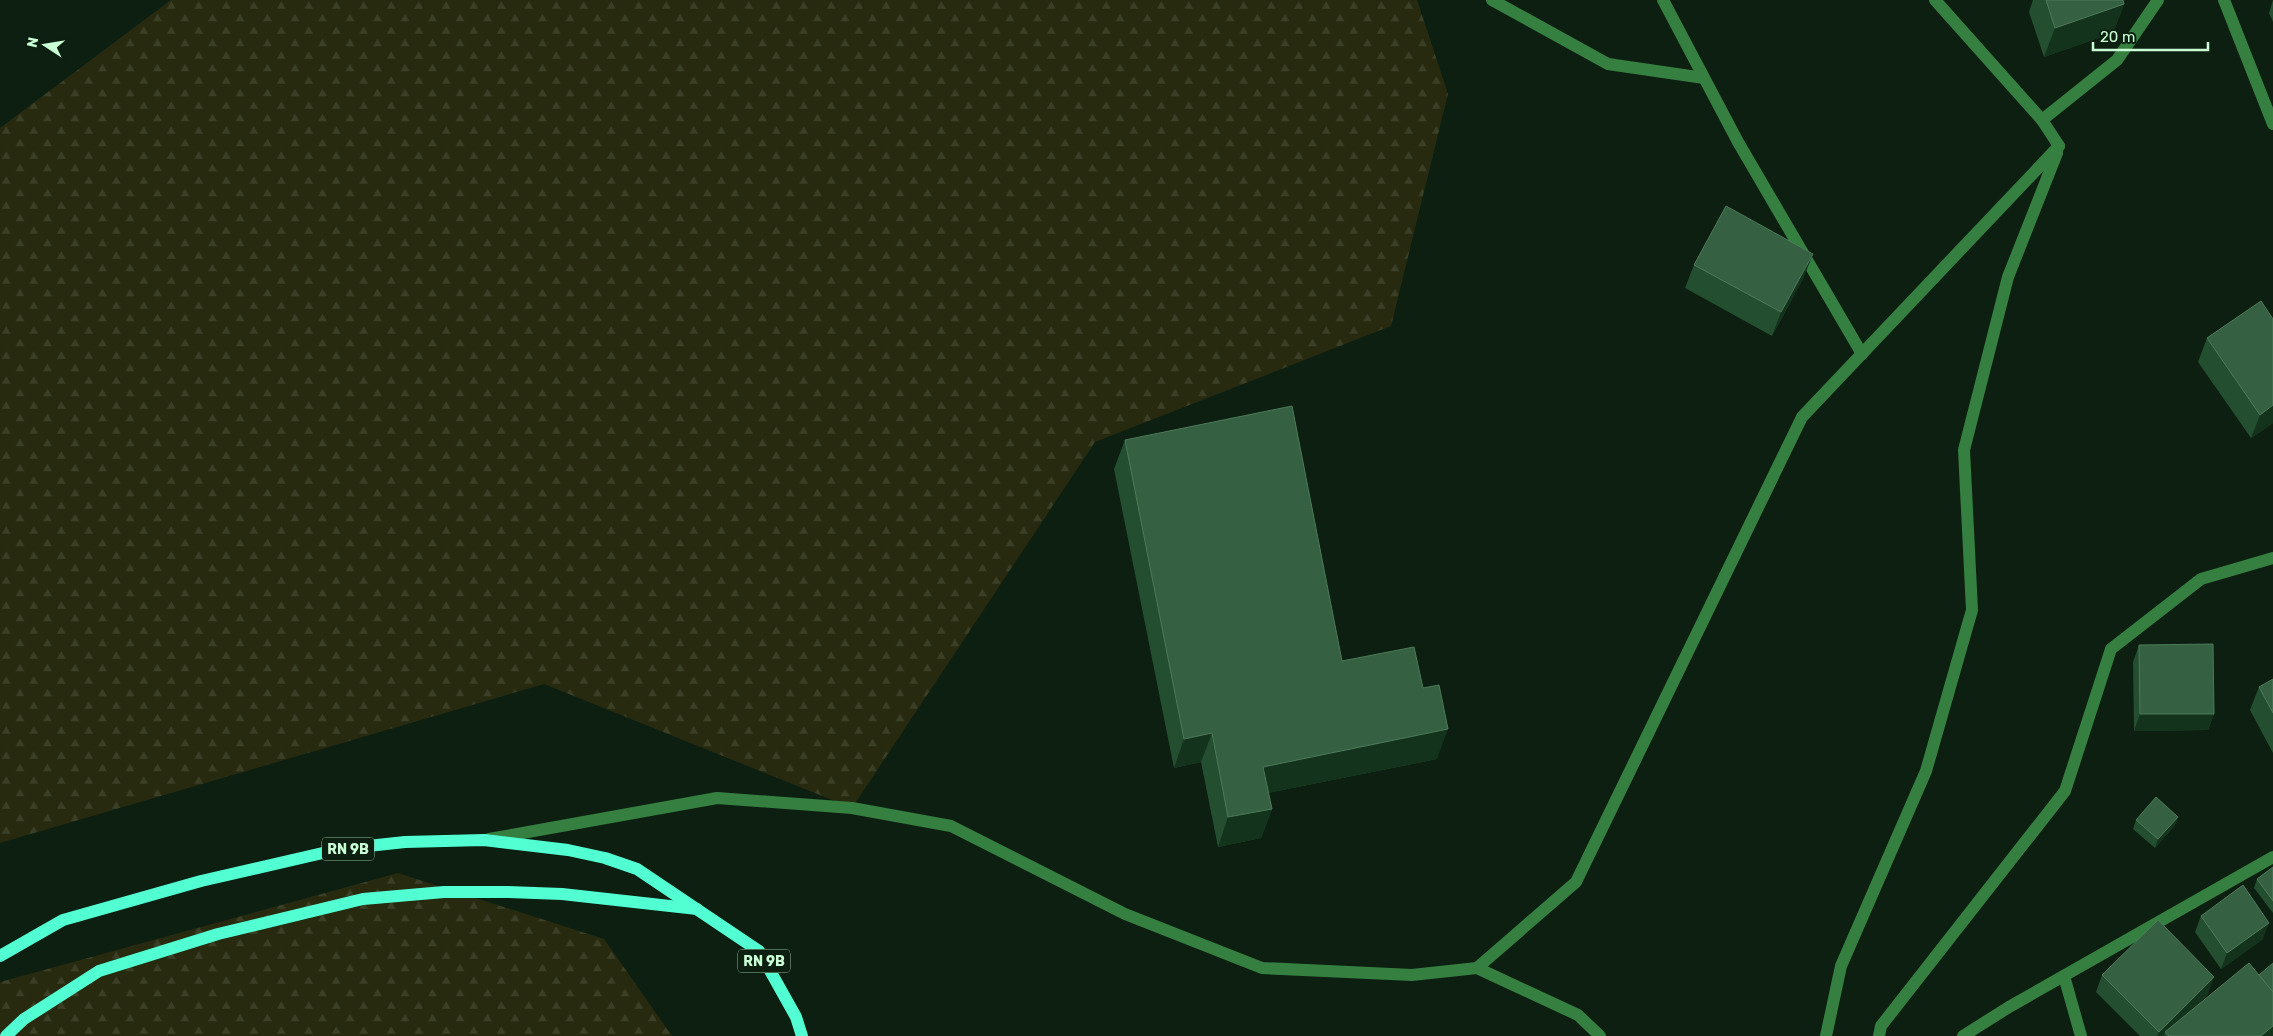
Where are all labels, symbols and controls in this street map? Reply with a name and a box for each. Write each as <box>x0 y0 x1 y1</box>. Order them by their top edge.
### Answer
north arrow <box>20 20 70 70</box>
scale bar <box>2093 20 2208 52</box>
text: 20 m <box>2100 28 2135 46</box>
text: N <box>23 36 42 49</box>
road number: RN 9B <box>322 838 374 861</box>
road number: RN 9B <box>738 949 790 972</box>

